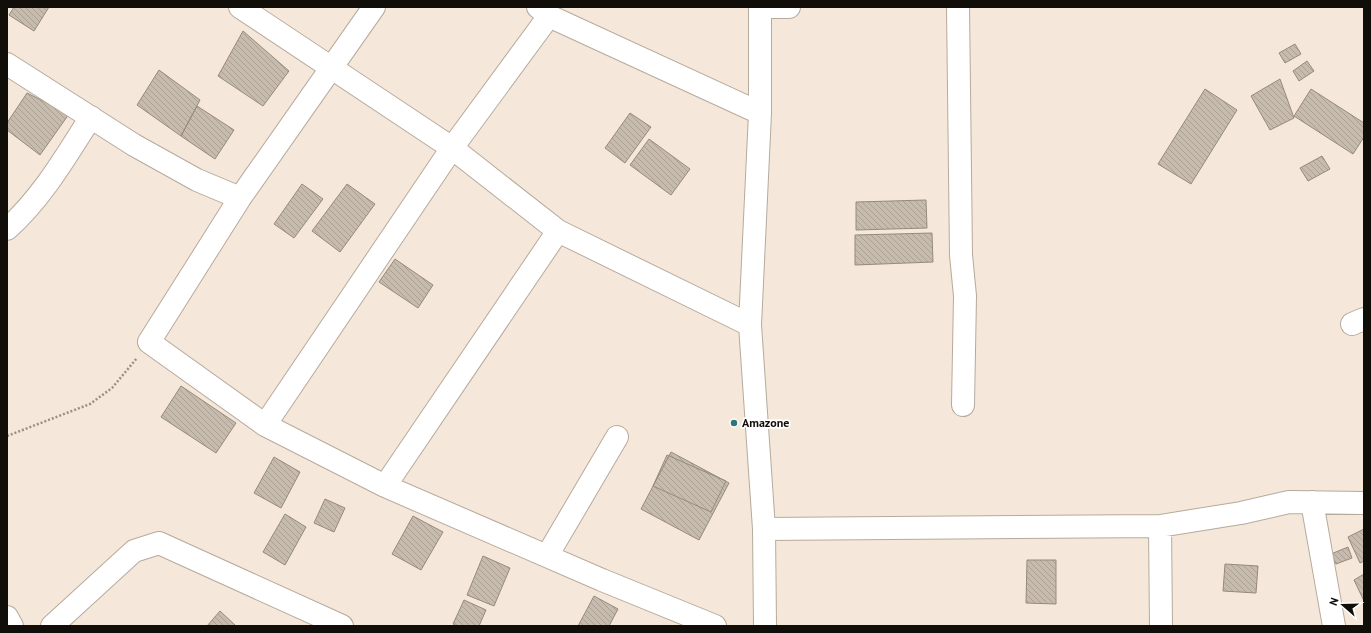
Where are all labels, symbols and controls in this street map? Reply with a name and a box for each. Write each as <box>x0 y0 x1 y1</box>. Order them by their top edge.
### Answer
place label: Amazone <box>742 415 789 430</box>
marker: Amazone <box>729 418 739 428</box>
north arrow <box>1323 585 1363 625</box>
text: N <box>1326 596 1341 607</box>

